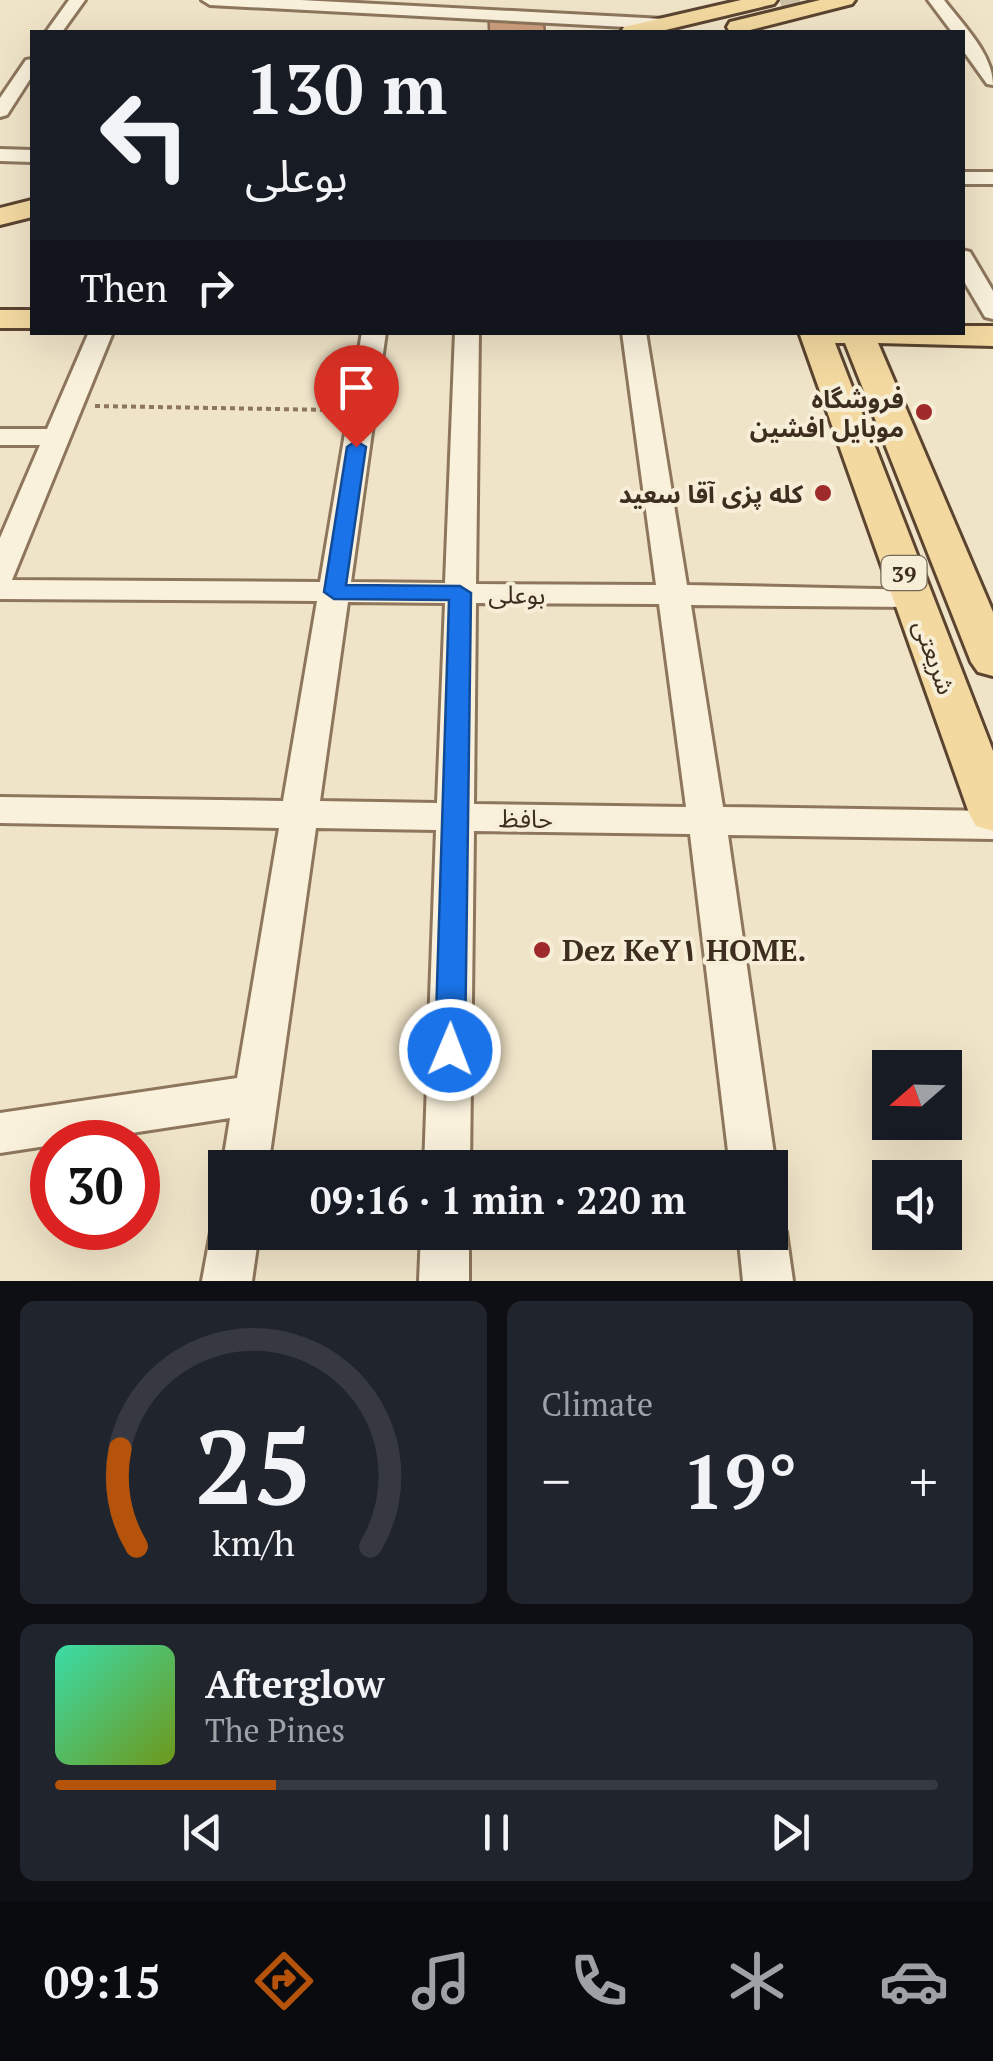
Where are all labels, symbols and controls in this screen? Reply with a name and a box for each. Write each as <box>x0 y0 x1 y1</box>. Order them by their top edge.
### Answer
text: 130 m <box>245 41 447 134</box>
icon: left <box>80 70 210 200</box>
text: بوعلی <box>245 145 348 205</box>
icon: right <box>188 260 243 315</box>
text: Then <box>80 263 168 313</box>
pin <box>314 345 399 448</box>
icon: arrive <box>329 360 384 415</box>
place label: فروشگاه موبایل افشین <box>750 382 904 444</box>
marker: فروشگاه موبایل افشین <box>913 401 935 423</box>
place label: کله پزی آقا سعید <box>619 477 804 510</box>
marker: کله پزی آقا سعید <box>812 482 834 504</box>
road number: 39 <box>882 556 926 590</box>
street label: بوعلی <box>488 577 546 611</box>
street label: شریعتی <box>906 615 964 699</box>
street label: حافظ <box>499 801 553 835</box>
place label: Dez KeY۱ HOME. <box>562 930 806 970</box>
marker: Dez KeY۱ HOME. <box>531 939 553 961</box>
position arrow <box>398 998 502 1102</box>
north arrow <box>872 1050 962 1140</box>
map controls <box>872 1050 962 1250</box>
speed limit sign: 30 <box>30 1120 160 1250</box>
button: sound <box>872 1160 962 1250</box>
text: 09:16 · 1 min · 220 m <box>310 1175 686 1225</box>
text: Climate <box>542 1383 653 1425</box>
text: 25 <box>194 1396 312 1534</box>
text: 19° <box>682 1431 798 1530</box>
text: − <box>542 1444 571 1517</box>
text: + <box>909 1444 938 1517</box>
text: km/h <box>212 1519 295 1566</box>
text: Afterglow <box>205 1659 385 1709</box>
text: The Pines <box>205 1709 345 1751</box>
icon: previous <box>175 1805 230 1860</box>
icon: pause <box>469 1805 524 1860</box>
icon: next <box>763 1805 818 1860</box>
icon: directions <box>249 1946 319 2016</box>
icon: music <box>406 1946 476 2016</box>
icon: phone <box>564 1946 634 2016</box>
icon: climate <box>722 1946 792 2016</box>
icon: car <box>879 1946 949 2016</box>
text: 09:15 <box>44 1951 161 2011</box>

